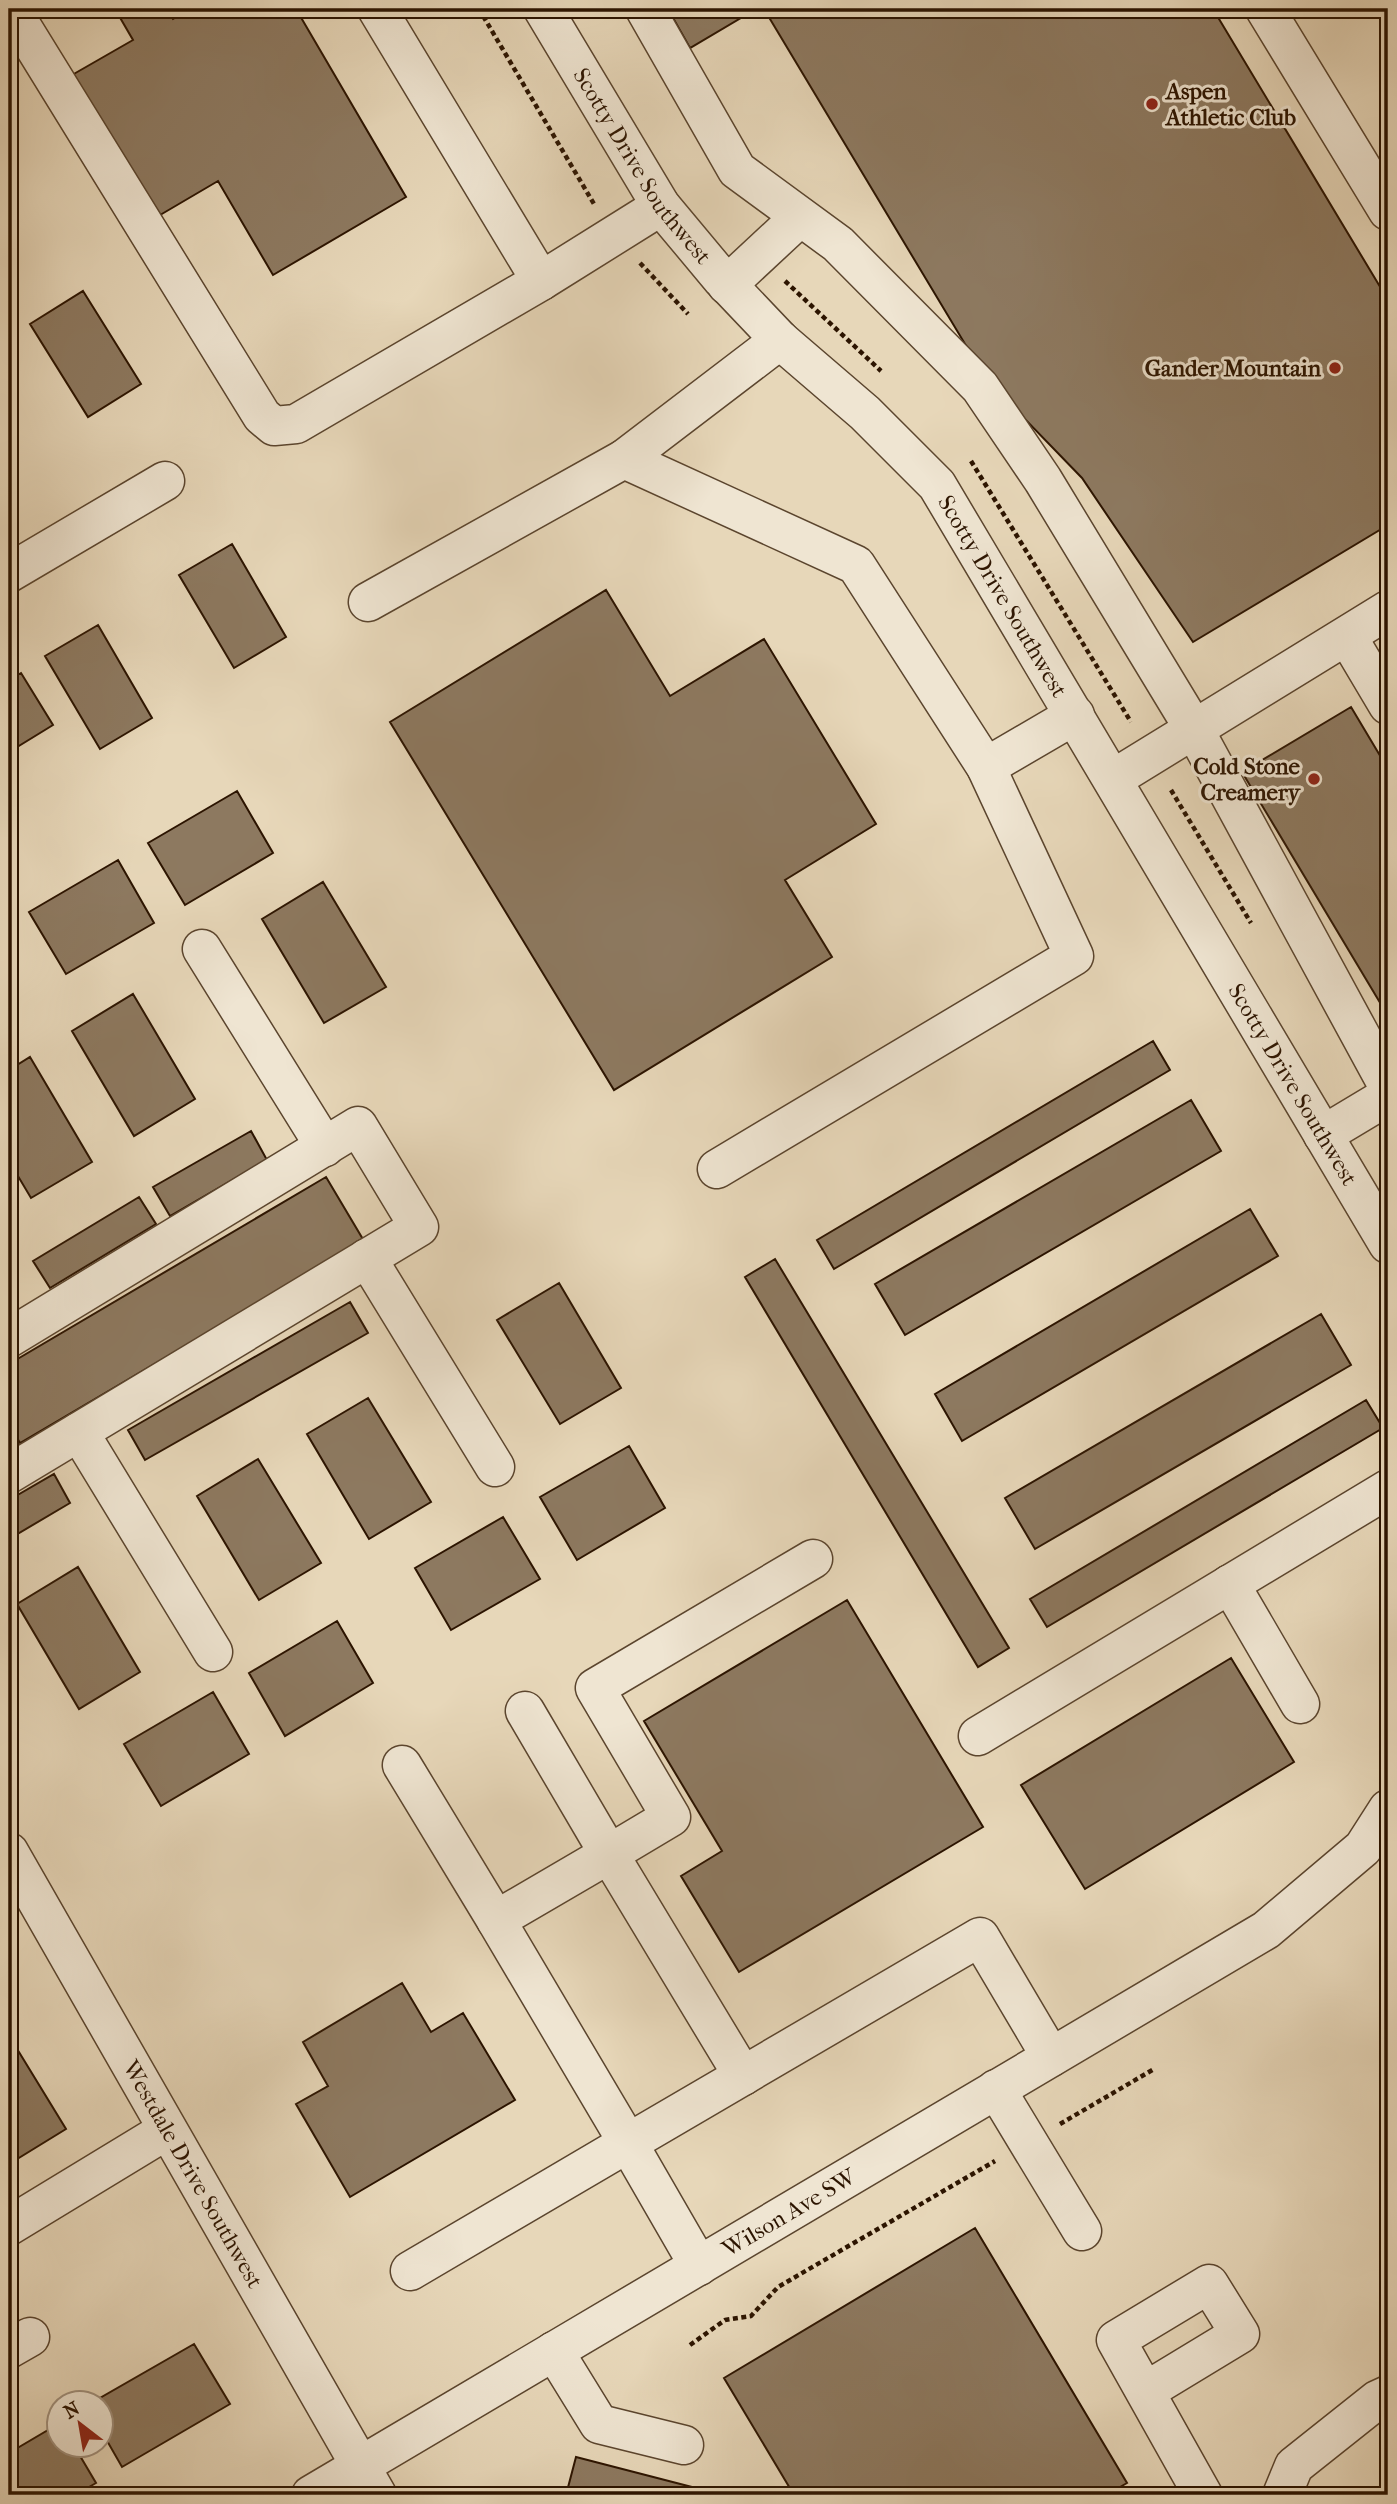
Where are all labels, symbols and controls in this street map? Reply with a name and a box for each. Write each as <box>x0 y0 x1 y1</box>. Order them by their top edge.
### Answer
street label: Scotty Drive Southwest <box>568 63 717 269</box>
place label: Aspen Athletic Club <box>1164 78 1296 131</box>
marker: Aspen Athletic Club <box>1144 96 1160 112</box>
place label: Gander Mountain <box>1145 355 1322 382</box>
marker: Gander Mountain <box>1327 360 1343 376</box>
street label: Scotty Drive Southwest <box>933 490 1073 702</box>
place label: Cold Stone Creamery <box>1193 753 1302 806</box>
marker: Cold Stone Creamery <box>1306 771 1322 787</box>
street label: Scotty Drive Southwest <box>1223 979 1364 1190</box>
street label: Westdale Drive Southwest <box>117 2055 269 2293</box>
street label: Wilson Ave SW <box>716 2162 861 2263</box>
north arrow <box>46 2388 116 2458</box>
text: N <box>60 2397 84 2423</box>

